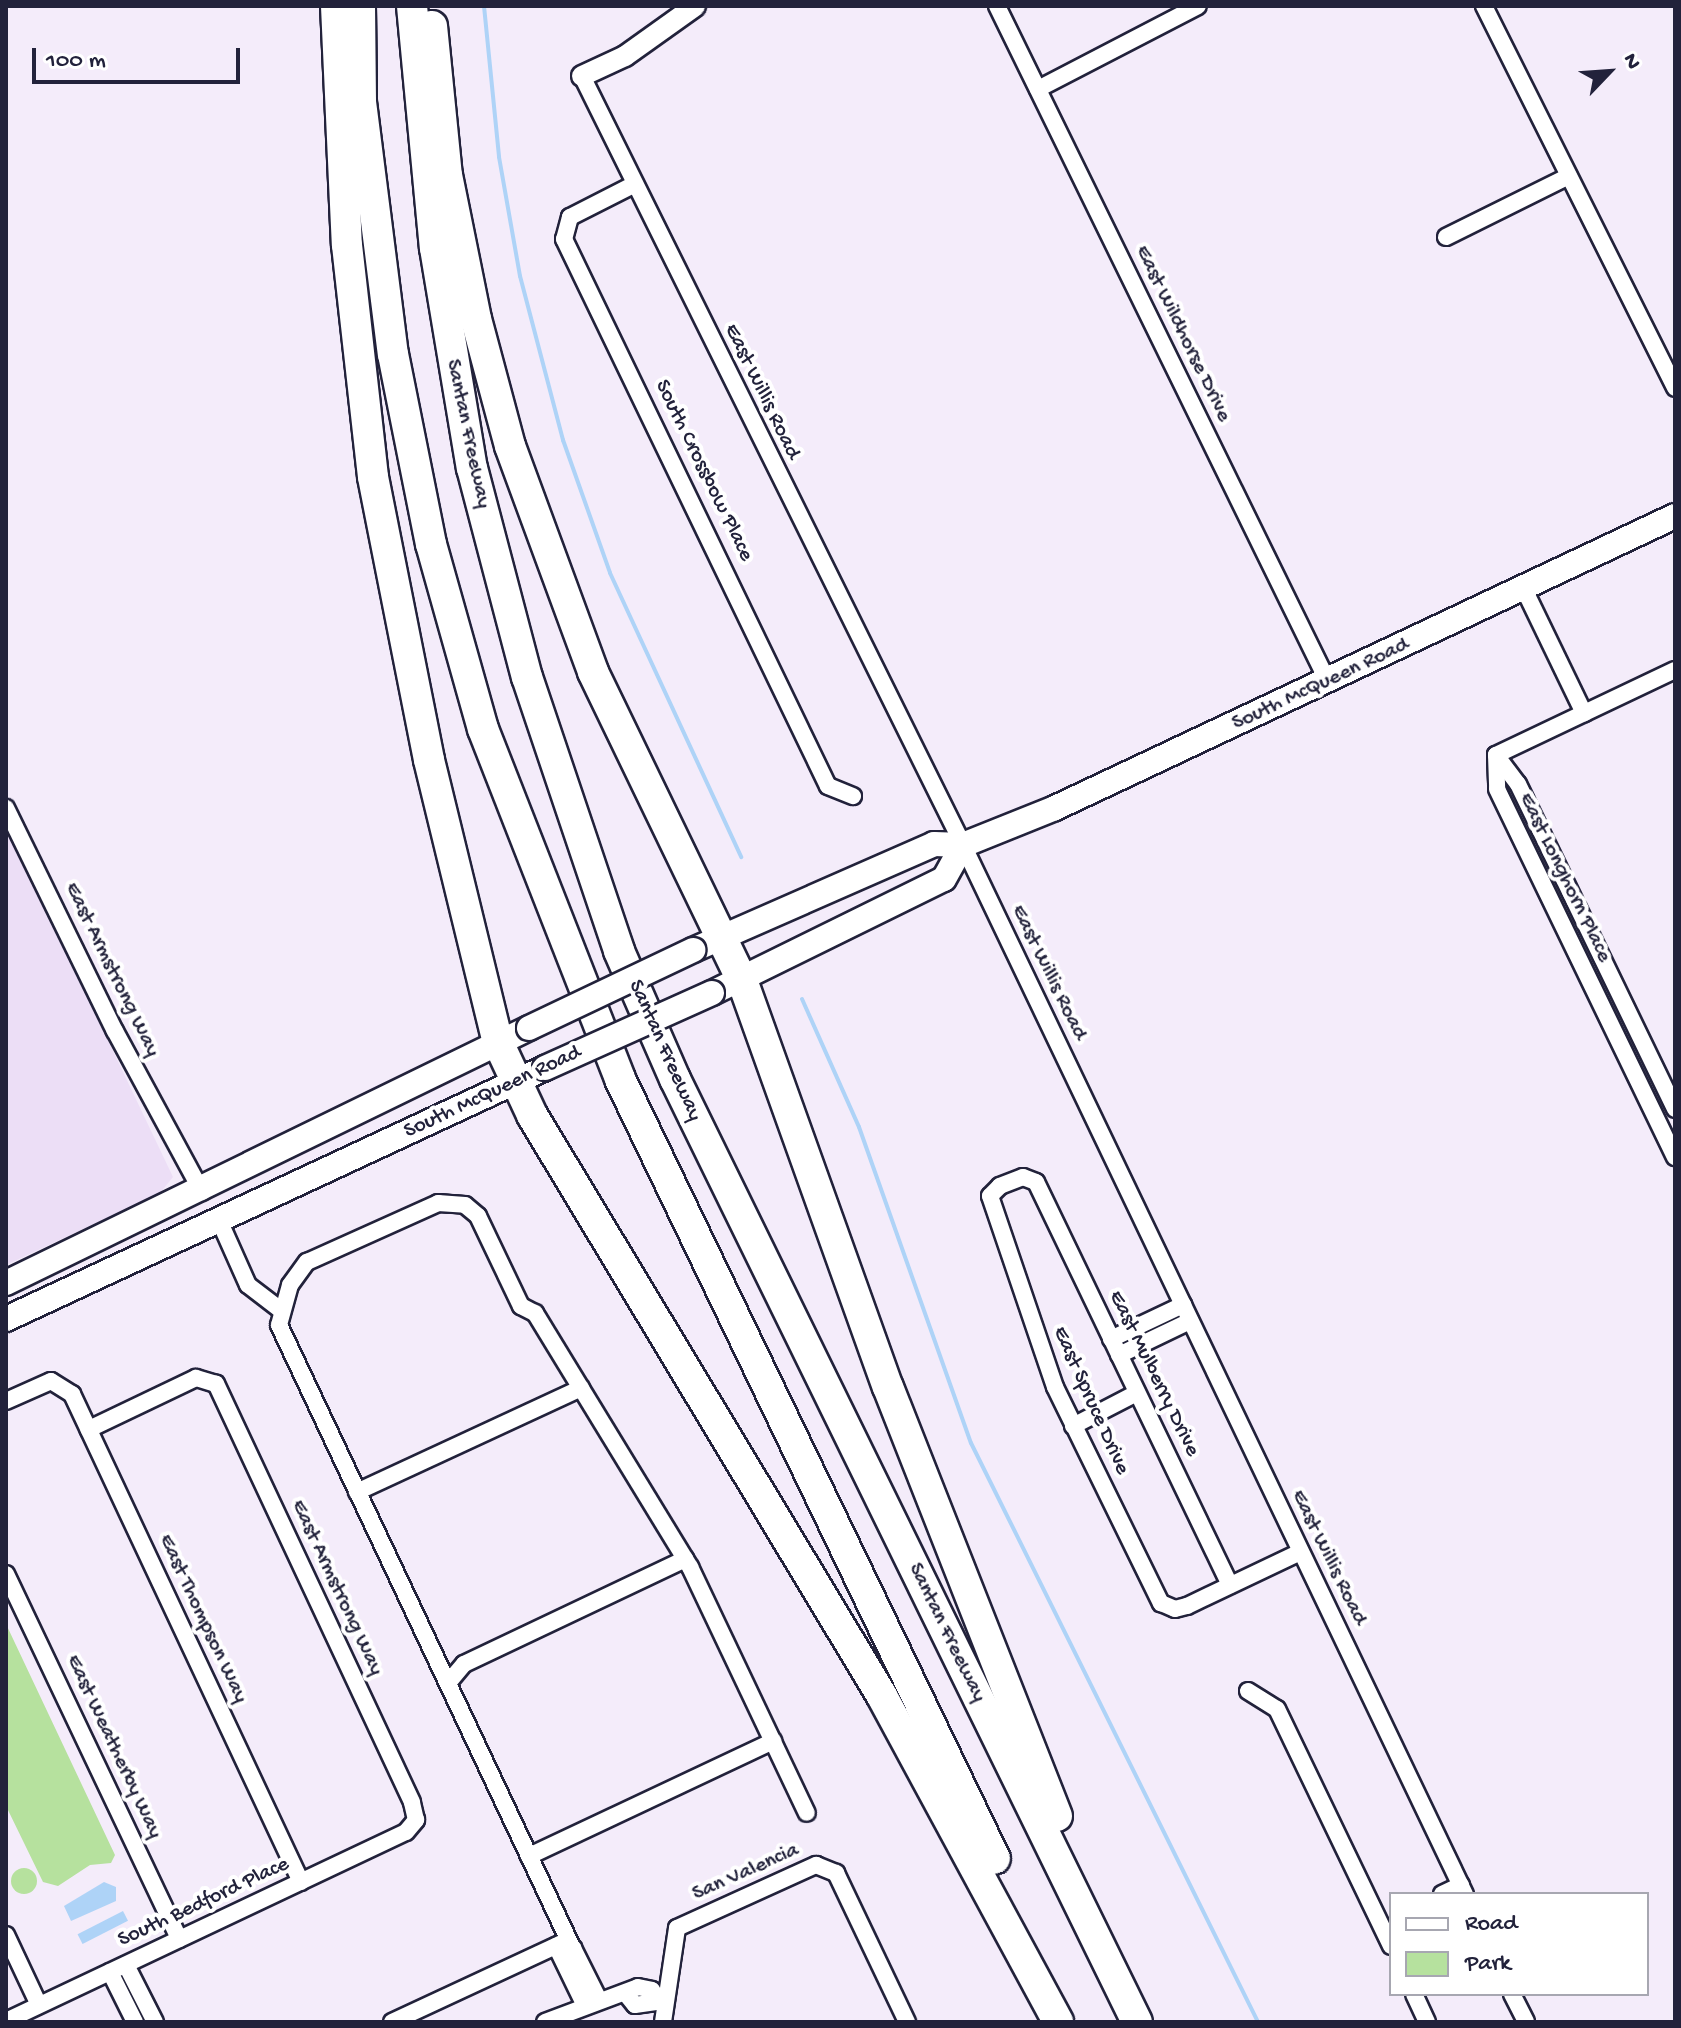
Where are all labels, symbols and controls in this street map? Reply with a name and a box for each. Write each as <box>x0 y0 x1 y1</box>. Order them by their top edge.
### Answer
scale bar <box>36 32 244 82</box>
north arrow <box>1569 32 1649 112</box>
text: 100 m <box>46 47 106 76</box>
text: N <box>1616 50 1646 74</box>
street label: East Wildhorse Drive <box>1128 241 1236 427</box>
street label: East Willis Road <box>717 320 805 464</box>
street label: Santan Freeway <box>438 357 496 511</box>
street label: South Crossbow Place <box>648 376 758 566</box>
street label: South McQueen Road <box>1228 632 1414 738</box>
street label: East Longhorn Place <box>1512 789 1616 967</box>
street label: East Armstrong Way <box>57 878 165 1062</box>
street label: East Willis Road <box>1004 901 1092 1045</box>
street label: Santan Freeway <box>621 976 707 1126</box>
street label: South McQueen Road <box>400 1040 586 1146</box>
street label: East Mulberry Drive <box>1101 1287 1205 1461</box>
street label: East Spruce Drive <box>1046 1323 1134 1479</box>
street label: East Willis Road <box>1284 1486 1372 1630</box>
street label: East Armstrong Way <box>284 1496 388 1680</box>
street label: East Thompson Way <box>151 1530 253 1708</box>
street label: Santan Freeway <box>901 1559 991 1707</box>
street label: East Weatherby Way <box>59 1651 167 1843</box>
street label: San Valencia <box>689 1838 803 1908</box>
street label: South Bedford Place <box>114 1852 294 1954</box>
legend <box>1389 1892 1649 1996</box>
text: Road <box>1465 1910 1517 1939</box>
text: Park <box>1465 1950 1511 1979</box>

